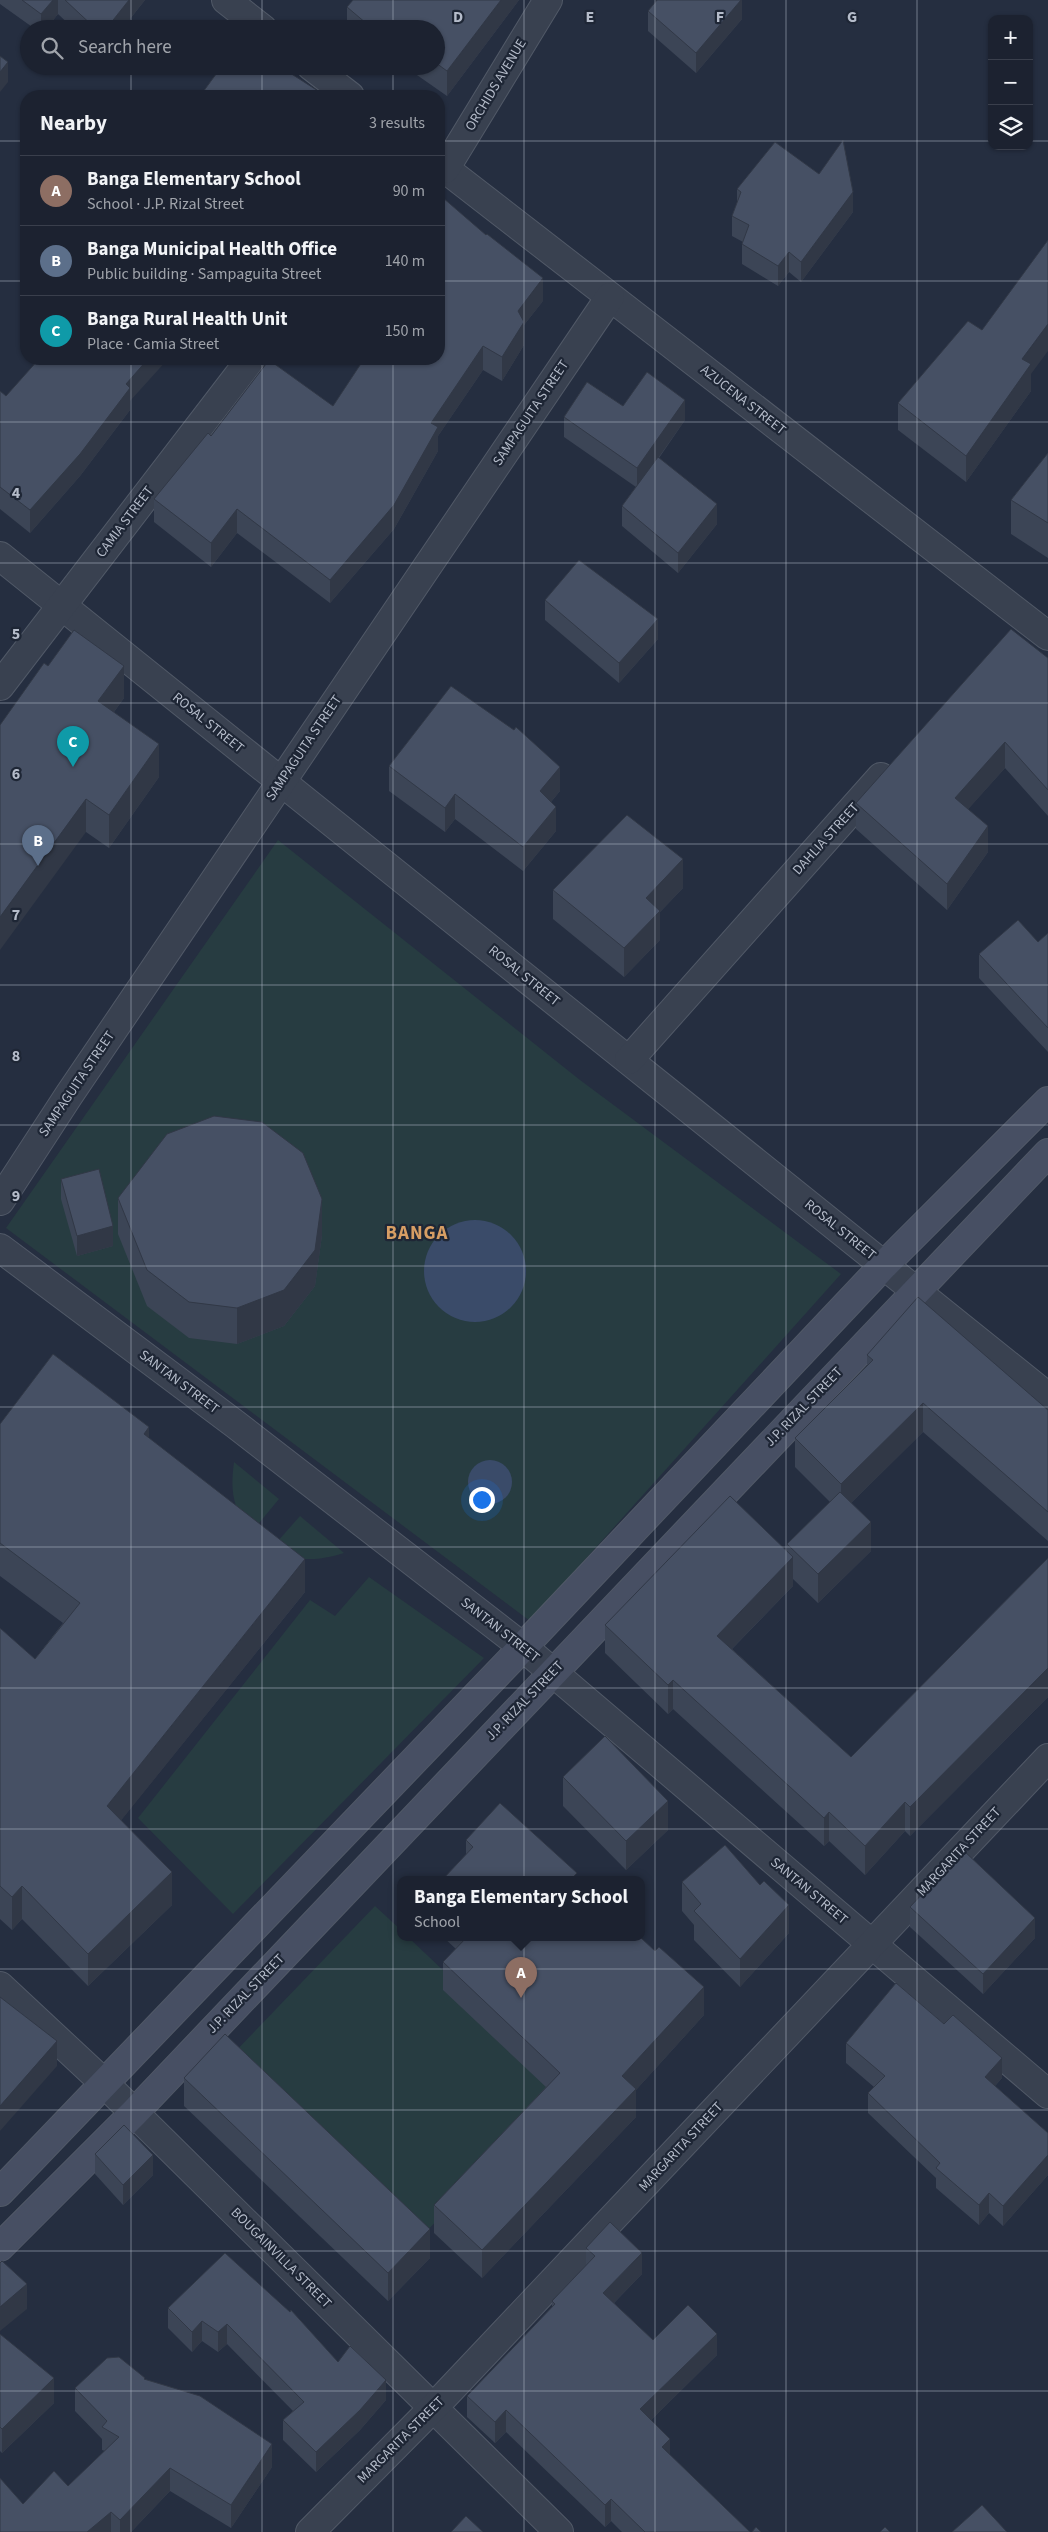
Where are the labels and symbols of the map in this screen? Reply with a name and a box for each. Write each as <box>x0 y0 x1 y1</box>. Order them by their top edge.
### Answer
text: D <box>453 6 463 28</box>
text: E <box>586 6 594 28</box>
text: F <box>716 6 724 28</box>
text: G <box>847 6 857 28</box>
street label: ORCHIDS AVENUE <box>461 35 531 135</box>
street label: SAMPAGUITA STREET <box>488 356 574 470</box>
street label: AZUCENA STREET <box>696 360 790 440</box>
text: 4 <box>12 482 21 504</box>
street label: CAMIA STREET <box>91 482 159 562</box>
text: 5 <box>12 623 20 645</box>
street label: ROSAL STREET <box>168 688 248 758</box>
street label: SAMPAGUITA STREET <box>261 691 347 805</box>
pin: C <box>57 726 89 767</box>
text: 6 <box>12 763 20 785</box>
street label: DAHLIA STREET <box>788 798 864 880</box>
pin: B <box>22 825 54 866</box>
text: 7 <box>12 904 20 926</box>
street label: ROSAL STREET <box>484 941 564 1011</box>
street label: SAMPAGUITA STREET <box>34 1027 120 1141</box>
text: 8 <box>12 1045 20 1067</box>
text: 9 <box>12 1185 20 1207</box>
street label: ROSAL STREET <box>800 1195 880 1265</box>
district label: BANGA <box>386 1220 448 1247</box>
street label: SANTAN STREET <box>135 1345 224 1419</box>
street label: J.P. RIZAL STREET <box>761 1362 848 1451</box>
your location <box>469 1487 495 1513</box>
street label: SANTAN STREET <box>456 1593 544 1668</box>
street label: J.P. RIZAL STREET <box>482 1656 569 1745</box>
street label: MARGARITA STREET <box>912 1802 1006 1901</box>
street label: SANTAN STREET <box>766 1853 852 1930</box>
street label: J.P. RIZAL STREET <box>203 1949 290 2038</box>
pin: A <box>505 1957 537 1998</box>
street label: MARGARITA STREET <box>634 2097 728 2196</box>
street label: BOUGAINVILLA STREET <box>226 2203 336 2313</box>
street label: MARGARITA STREET <box>353 2392 449 2488</box>

